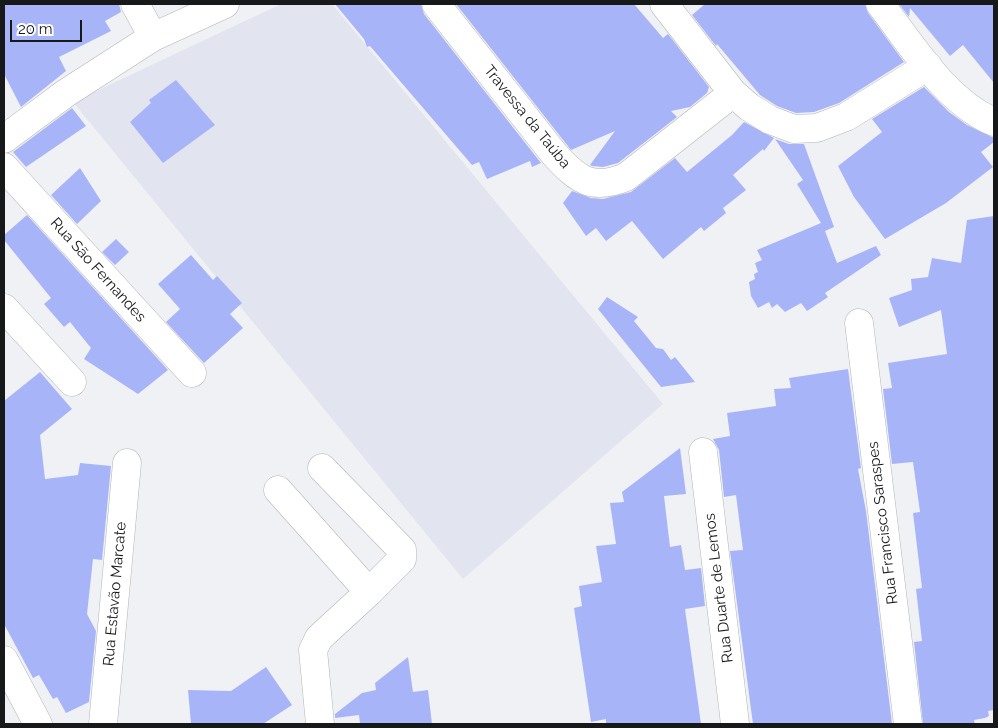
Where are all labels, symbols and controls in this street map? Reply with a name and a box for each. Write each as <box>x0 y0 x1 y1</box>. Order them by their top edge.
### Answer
scale bar <box>12 10 85 42</box>
text: 20 m <box>18 20 53 38</box>
street label: Travessa da Taúba <box>480 62 574 172</box>
street label: Rua São Fernandes <box>46 214 150 326</box>
street label: Rua Francisco Saraspes <box>864 441 902 605</box>
street label: Rua Duarte de Lemos <box>701 512 737 664</box>
street label: Rua Estavão Marcate <box>100 521 130 667</box>

